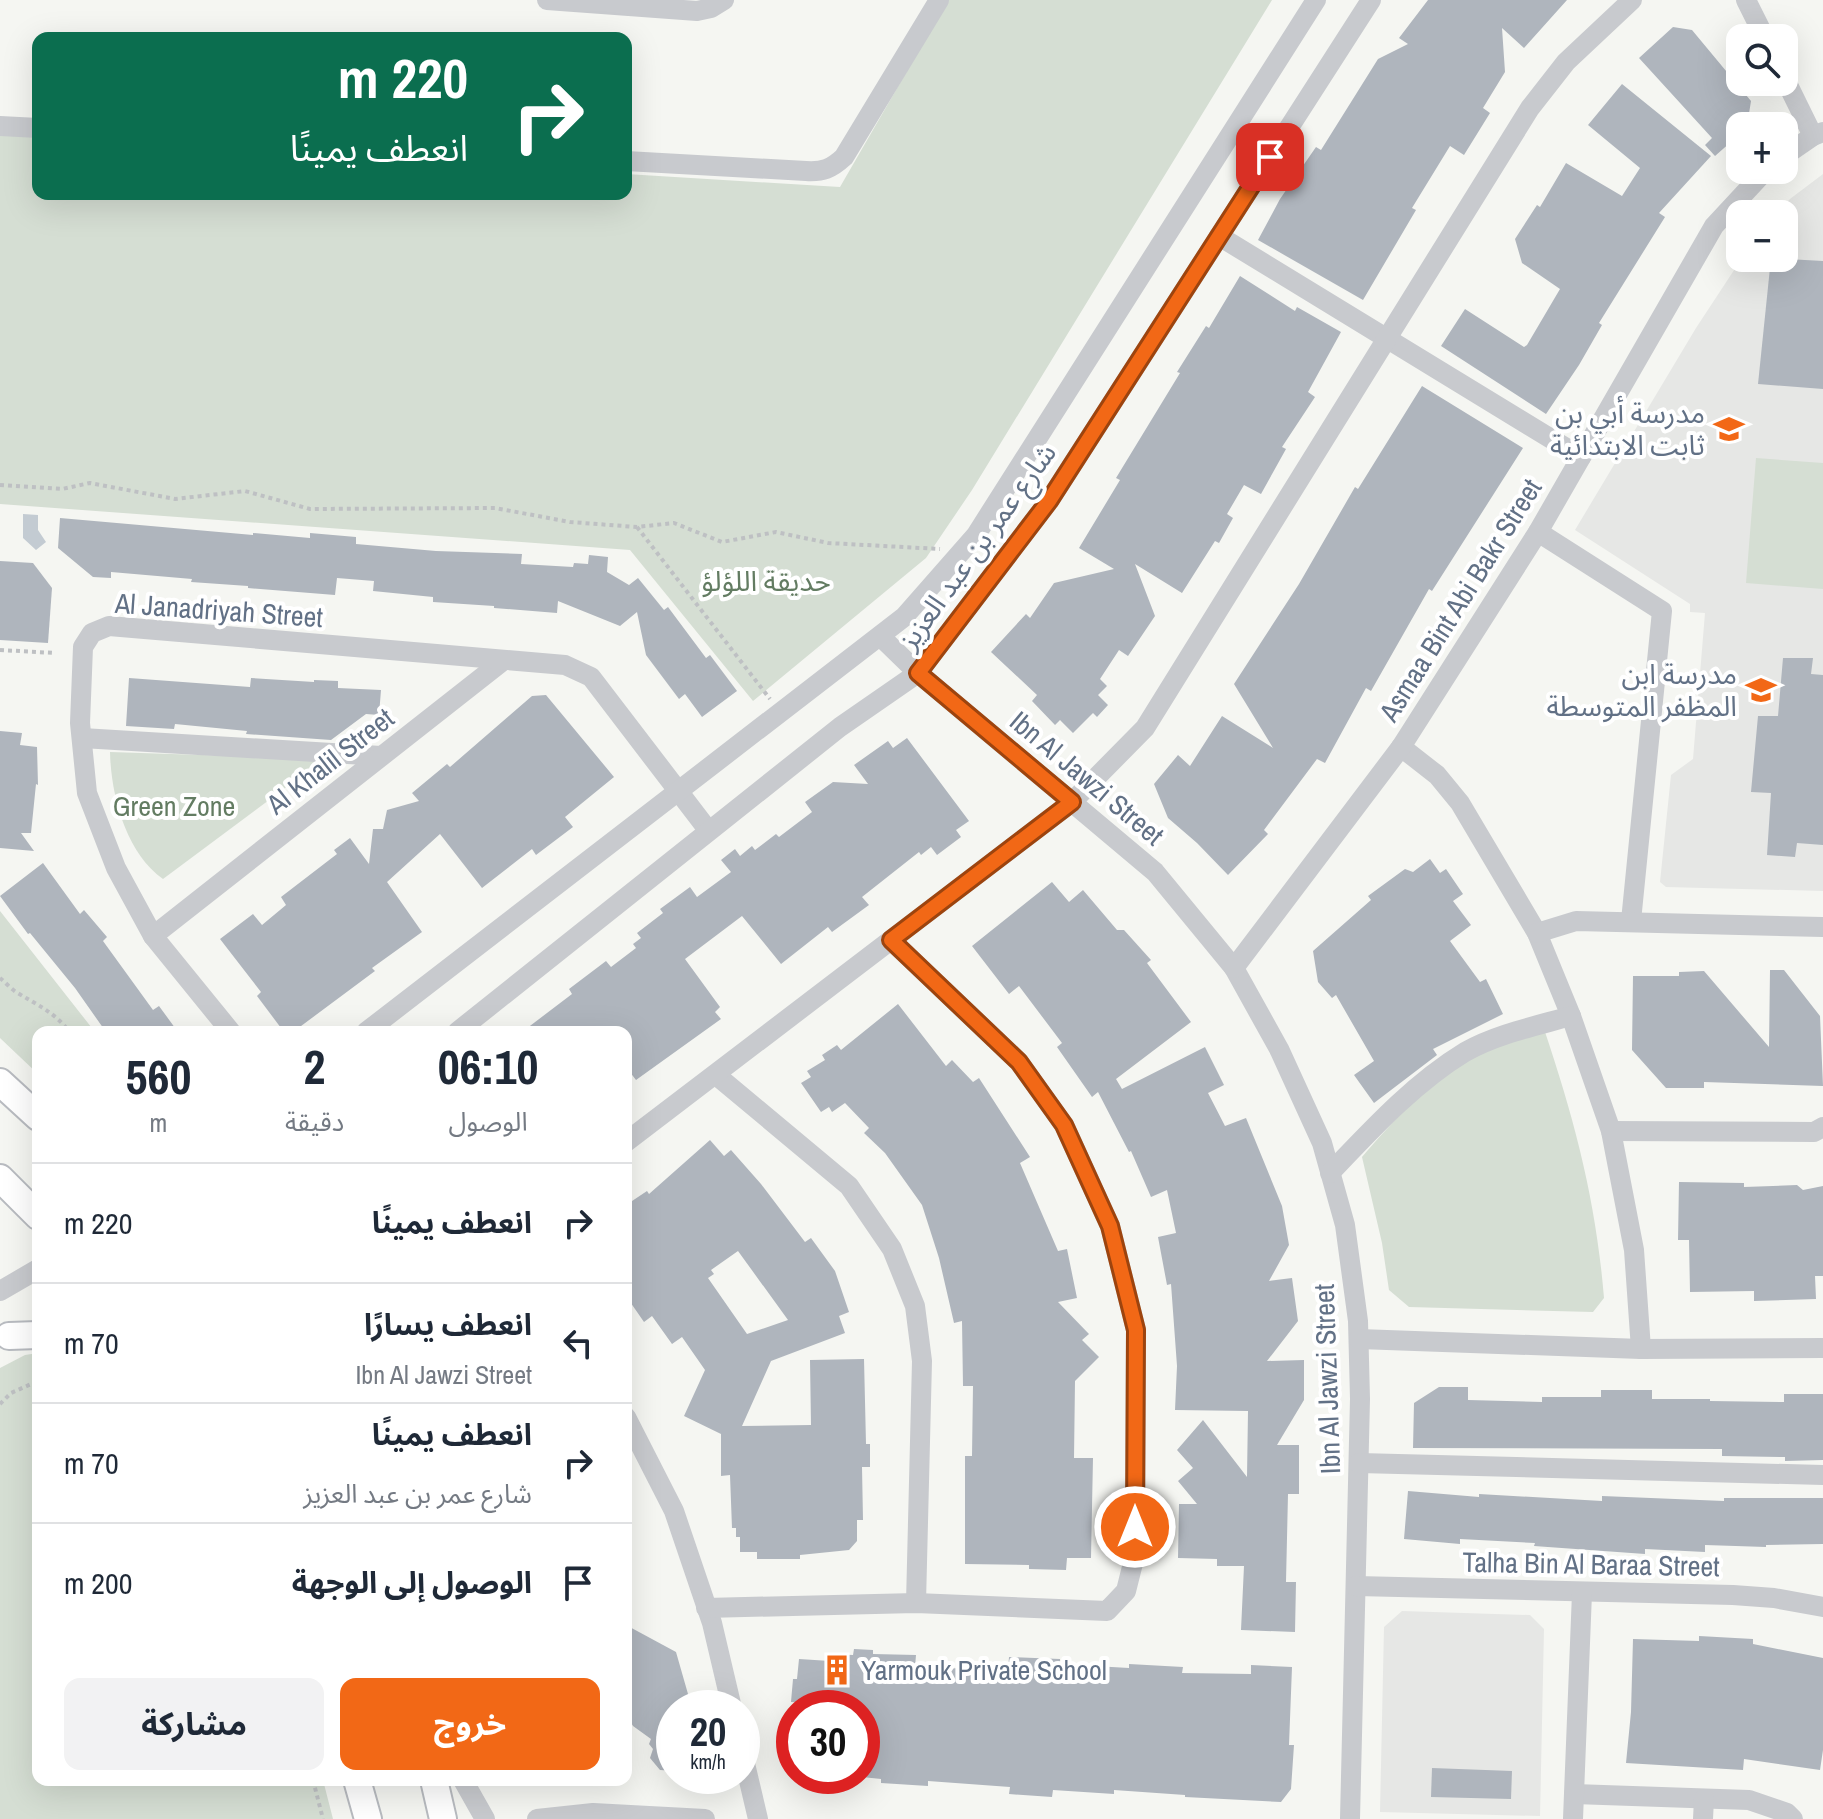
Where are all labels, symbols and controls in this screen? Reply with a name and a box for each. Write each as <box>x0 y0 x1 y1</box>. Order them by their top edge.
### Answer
map controls <box>1726 24 1798 272</box>
button: search <box>1726 24 1798 96</box>
text: 220 m <box>338 40 468 115</box>
icon: right <box>496 64 600 168</box>
button: + <box>1726 112 1798 184</box>
pin <box>1236 123 1304 191</box>
text: انعطف يمينًا <box>290 124 468 172</box>
icon: arrive <box>1248 135 1292 179</box>
button: − <box>1726 200 1798 272</box>
place label: مدرسة أبي بن ثابت الابتدائية <box>1550 394 1705 464</box>
school or university icon: مدرسة أبي بن ثابت الابتدائية <box>1712 412 1746 446</box>
street label: شارع عمر بن عبد العزيز <box>889 435 1066 659</box>
street label: Asmaa Bint Abi Bakr Street <box>1369 471 1550 729</box>
park label: حديقة اللؤلؤ <box>701 562 831 600</box>
street label: Al Janadriyah Street <box>113 584 324 636</box>
place label: مدرسة ابن المظفر المتوسطة <box>1546 655 1737 725</box>
school or university icon: مدرسة ابن المظفر المتوسطة <box>1744 673 1778 707</box>
street label: Al Khalil Street <box>258 699 402 823</box>
street label: Ibn Al Jawzi Street <box>1002 702 1172 854</box>
park label: Green Zone <box>113 787 235 825</box>
text: 2 <box>304 1034 325 1099</box>
text: 06:10 <box>438 1034 538 1099</box>
text: 560 <box>126 1044 191 1109</box>
text: دقيقة <box>285 1104 344 1139</box>
text: الوصول <box>449 1104 528 1139</box>
text: m <box>150 1105 167 1140</box>
icon: right <box>556 1201 600 1245</box>
text: انعطف يمينًا <box>372 1202 532 1242</box>
text: 220 m <box>64 1203 132 1243</box>
street label: Ibn Al Jawzi Street <box>1305 1283 1349 1475</box>
text: انعطف يسارًا <box>364 1304 532 1344</box>
icon: left <box>556 1321 600 1365</box>
text: 70 m <box>64 1323 119 1363</box>
text: Ibn Al Jawzi Street <box>355 1357 532 1392</box>
text: انعطف يمينًا <box>372 1414 532 1454</box>
icon: right <box>556 1441 600 1485</box>
text: 70 m <box>64 1443 119 1483</box>
text: شارع عمر بن عبد العزيز <box>303 1476 532 1511</box>
position arrow <box>1093 1485 1177 1569</box>
street label: Talha Bin Al Baraa Street <box>1462 1543 1720 1585</box>
icon: arrive <box>556 1561 600 1605</box>
text: الوصول إلى الوجهة <box>292 1562 532 1602</box>
text: 200 m <box>64 1563 132 1603</box>
place label: Yarmouk Private School <box>861 1651 1107 1689</box>
building icon: Yarmouk Private School <box>820 1653 854 1687</box>
button: مشاركة <box>64 1678 324 1770</box>
button: خروج <box>340 1678 600 1770</box>
speed limit sign: 30 <box>776 1690 880 1794</box>
text: 20 <box>690 1705 726 1758</box>
text: km/h <box>690 1748 726 1775</box>

